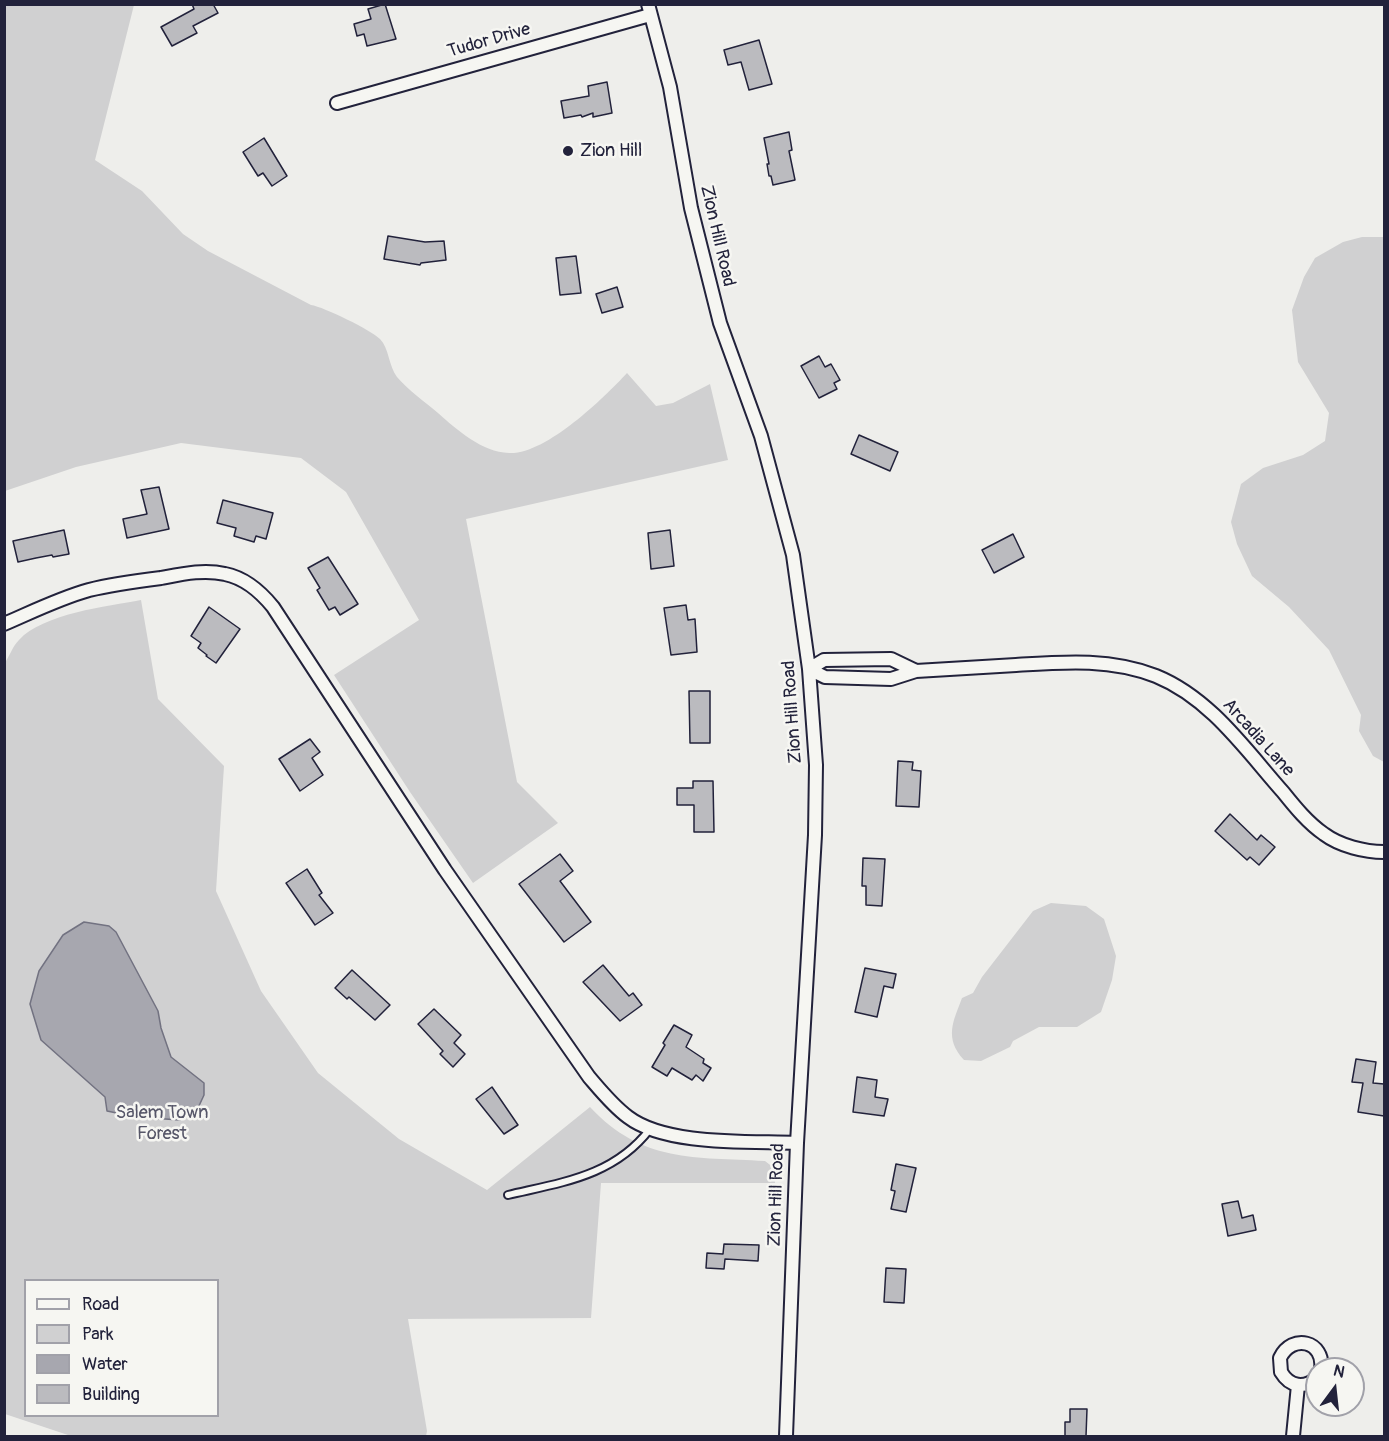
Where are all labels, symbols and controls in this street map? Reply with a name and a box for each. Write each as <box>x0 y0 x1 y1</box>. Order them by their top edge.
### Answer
street label: Tudor Drive <box>445 19 533 63</box>
place label: Zion Hill <box>580 140 642 162</box>
marker: Zion Hill <box>561 144 575 158</box>
street label: Zion Hill Road <box>695 183 739 289</box>
street label: Zion Hill Road <box>779 660 807 764</box>
street label: Arcadia Lane <box>1218 695 1298 781</box>
park label: Salem Town Forest <box>116 1102 208 1144</box>
street label: Zion Hill Road <box>764 1143 790 1247</box>
legend <box>24 1279 219 1417</box>
text: Road <box>82 1293 119 1316</box>
text: Park <box>82 1323 114 1346</box>
text: Water <box>82 1353 128 1376</box>
north arrow <box>1305 1357 1365 1417</box>
text: N <box>1331 1360 1347 1383</box>
text: Building <box>82 1383 140 1406</box>

